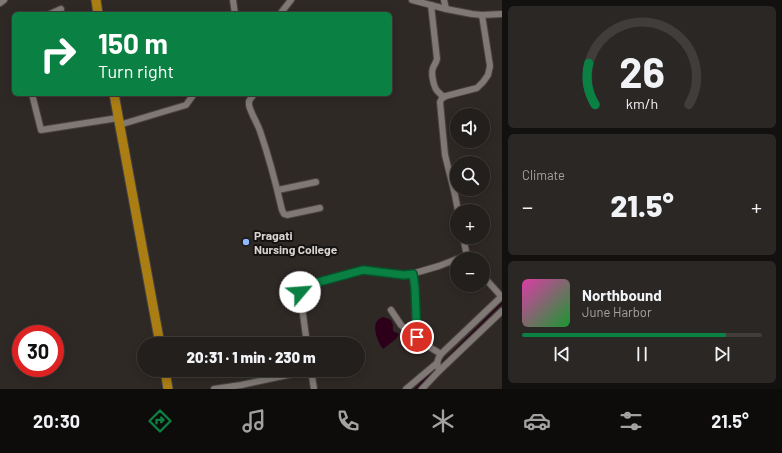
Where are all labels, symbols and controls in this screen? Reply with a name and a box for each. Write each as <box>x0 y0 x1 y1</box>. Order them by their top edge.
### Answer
text: 150 m <box>98 26 168 60</box>
icon: right <box>32 28 84 80</box>
text: 26 <box>619 46 665 96</box>
text: Turn right <box>98 60 174 82</box>
text: km/h <box>626 94 658 111</box>
map controls <box>450 108 490 292</box>
button: sound <box>450 108 490 148</box>
button: search <box>450 156 490 196</box>
text: Climate <box>522 167 565 183</box>
text: 21.5° <box>610 187 674 223</box>
text: − <box>522 193 533 219</box>
text: + <box>751 193 762 219</box>
button: + <box>450 204 490 244</box>
place label: Pragati Nursing College <box>254 228 338 256</box>
marker: Pragati Nursing College <box>241 237 251 247</box>
button: − <box>450 252 490 292</box>
position arrow <box>279 271 321 313</box>
text: Northbound <box>582 286 662 304</box>
text: June Harbor <box>582 304 652 320</box>
pin <box>400 320 434 354</box>
speed limit sign: 30 <box>12 325 64 377</box>
icon: arrive <box>406 326 428 348</box>
icon: previous <box>551 343 573 365</box>
icon: pause <box>631 343 653 365</box>
icon: next <box>711 343 733 365</box>
text: 20:31 · 1 min · 230 m <box>186 348 316 366</box>
icon: directions <box>146 407 174 435</box>
icon: music <box>240 407 268 435</box>
icon: phone <box>334 407 362 435</box>
icon: climate <box>429 407 457 435</box>
icon: car <box>523 407 551 435</box>
icon: filters <box>617 407 645 435</box>
text: 20:30 <box>33 410 80 432</box>
text: 21.5° <box>711 410 749 432</box>

